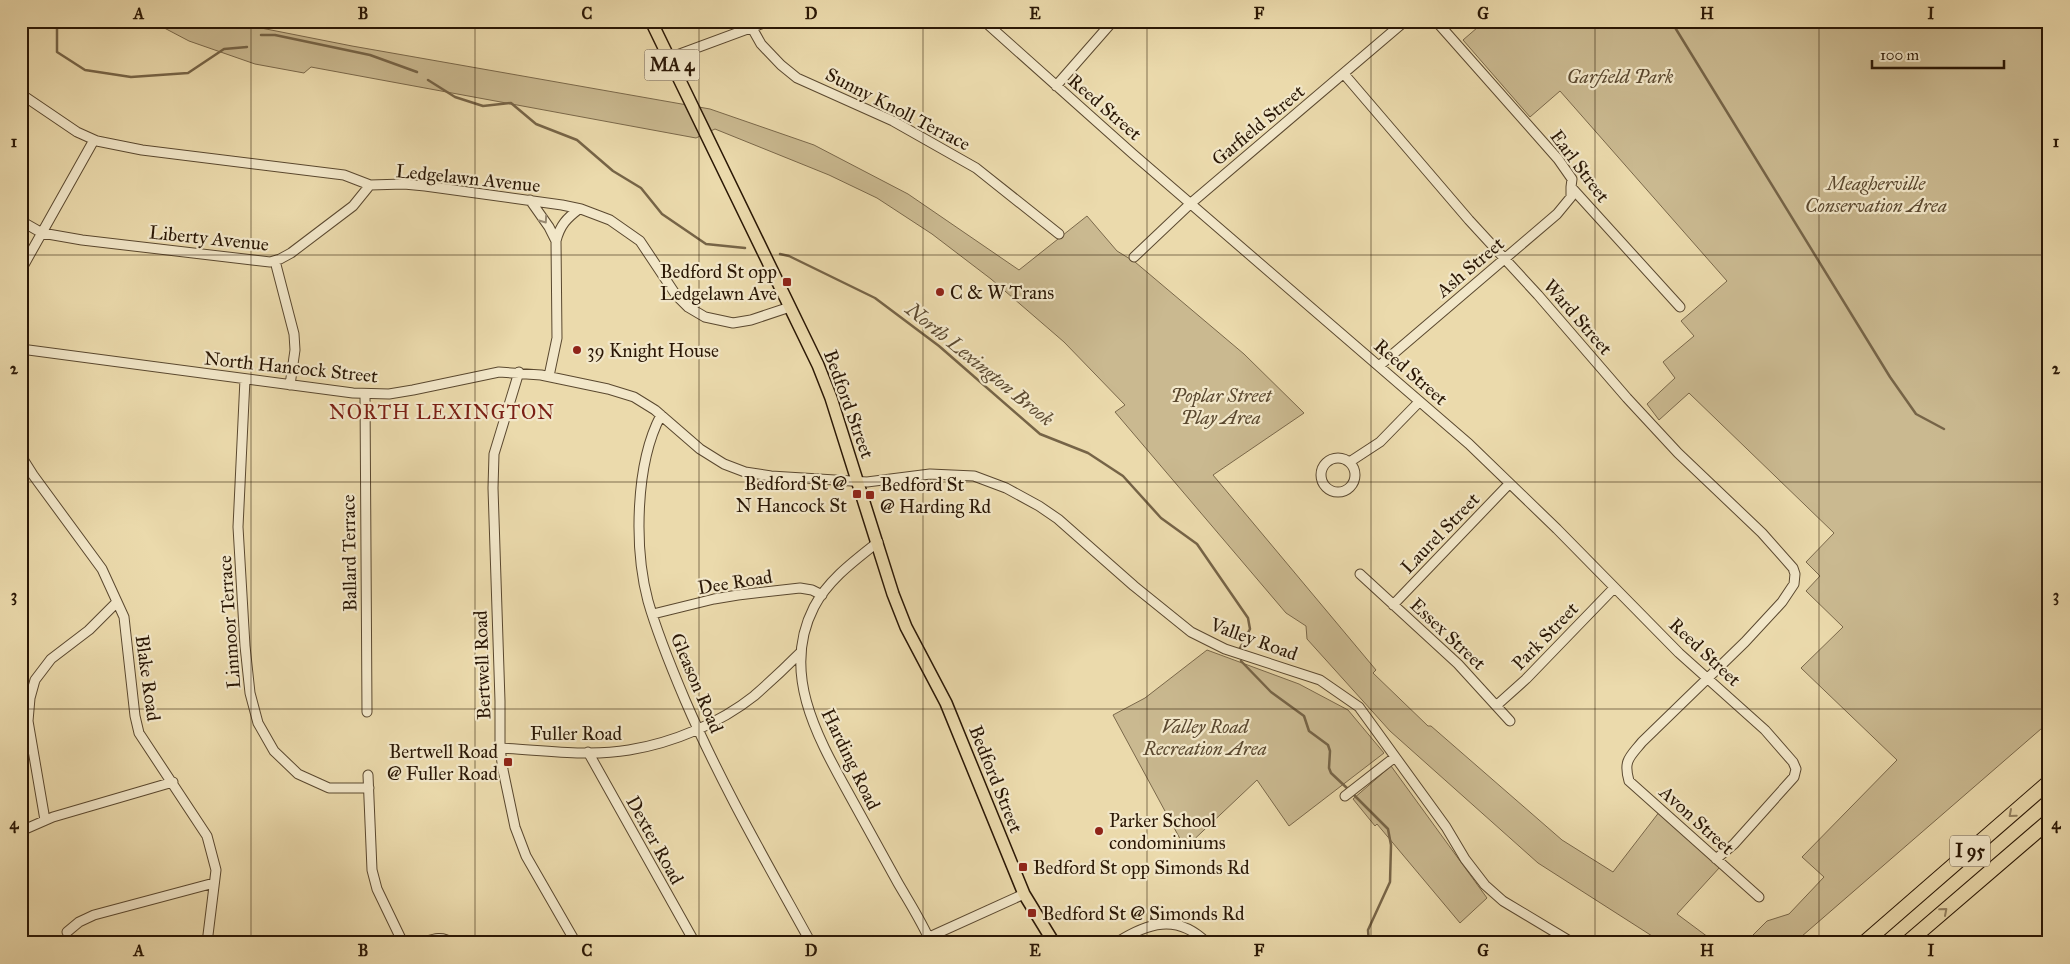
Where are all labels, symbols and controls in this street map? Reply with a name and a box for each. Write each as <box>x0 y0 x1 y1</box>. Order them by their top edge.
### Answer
text: A <box>133 4 145 23</box>
text: B <box>358 4 368 23</box>
text: C <box>582 4 593 23</box>
text: D <box>805 4 818 23</box>
text: E <box>1029 4 1041 23</box>
text: F <box>1254 4 1265 23</box>
text: G <box>1477 4 1489 23</box>
text: H <box>1700 4 1714 23</box>
text: I <box>1928 4 1935 23</box>
scale bar <box>1872 38 2005 70</box>
text: 100 m <box>1880 46 1920 64</box>
road number: MA 4 <box>644 50 700 80</box>
street label: Sunny Knoll Terrace <box>822 63 974 156</box>
park label: Garfield Park <box>1567 65 1674 88</box>
street label: Reed Street <box>1064 69 1147 145</box>
street label: Garfield Street <box>1207 79 1309 170</box>
street label: Earl Street <box>1545 125 1615 207</box>
text: 1 <box>11 132 18 151</box>
text: 1 <box>2053 132 2060 151</box>
street label: Ledgelawn Avenue <box>395 159 541 198</box>
park label: Meagherville Conservation Area <box>1805 172 1947 217</box>
one-way arrow <box>538 214 547 224</box>
street label: Liberty Avenue <box>148 220 270 256</box>
street label: Ash Street <box>1431 232 1509 303</box>
place label: Bedford St opp Ledgelawn Ave <box>660 260 777 306</box>
street label: Ward Street <box>1539 274 1617 360</box>
marker: Bedford St opp Ledgelawn Ave <box>781 276 793 288</box>
place label: C & W Trans <box>950 281 1054 304</box>
marker: C & W Trans <box>934 286 946 298</box>
water label: North Lexington Brook <box>900 296 1059 431</box>
street label: Reed Street <box>1370 334 1453 410</box>
place label: 39 Knight House <box>587 339 719 363</box>
marker: 39 Knight House <box>571 344 583 356</box>
street label: North Hancock Street <box>203 346 379 388</box>
street label: Bedford Street <box>819 347 879 462</box>
text: 2 <box>10 359 19 378</box>
text: 2 <box>2052 359 2061 378</box>
park label: Poplar Street Play Area <box>1171 384 1272 429</box>
district label: NORTH LEXINGTON <box>329 400 555 424</box>
place label: Bedford St @ N Hancock St <box>736 472 847 517</box>
place label: Bedford St @ Harding Rd <box>880 473 992 519</box>
marker: Bedford St @ N Hancock St <box>851 488 863 500</box>
street label: Laurel Street <box>1396 488 1484 578</box>
marker: Bedford St @ Harding Rd <box>864 489 876 501</box>
street label: Ballard Terrace <box>336 494 362 612</box>
street label: Linmoor Terrace <box>213 554 245 689</box>
street label: Dee Road <box>696 565 774 599</box>
text: 3 <box>11 586 17 606</box>
text: 3 <box>2053 586 2059 606</box>
street label: Essex Street <box>1405 593 1491 675</box>
street label: Park Street <box>1507 597 1583 675</box>
street label: Bertwell Road <box>469 609 495 720</box>
street label: Valley Road <box>1206 612 1301 666</box>
street label: Reed Street <box>1664 613 1746 691</box>
street label: Gleason Road <box>666 630 729 737</box>
street label: Blake Road <box>131 633 165 723</box>
street label: Harding Road <box>816 705 886 814</box>
park label: Valley Road Recreation Area <box>1142 715 1267 760</box>
street label: Fuller Road <box>530 722 623 745</box>
street label: Bedford Street <box>964 722 1028 836</box>
place label: Bertwell Road @ Fuller Road <box>387 740 498 785</box>
marker: Bertwell Road @ Fuller Road <box>502 756 514 768</box>
street label: Avon Street <box>1654 780 1739 860</box>
street label: Dexter Road <box>621 792 689 889</box>
place label: Parker School condominiums <box>1109 809 1226 854</box>
one-way arrow <box>2009 809 2018 817</box>
text: 4 <box>10 814 20 834</box>
text: 4 <box>2052 814 2062 834</box>
marker: Parker School condominiums <box>1093 825 1105 837</box>
road number: I 95 <box>1950 836 1990 866</box>
place label: Bedford St opp Simonds Rd <box>1033 856 1250 879</box>
marker: Bedford St opp Simonds Rd <box>1017 861 1029 873</box>
place label: Bedford St @ Simonds Rd <box>1042 902 1245 925</box>
marker: Bedford St @ Simonds Rd <box>1026 907 1038 919</box>
one-way arrow <box>1939 908 1948 917</box>
text: A <box>133 941 145 960</box>
text: B <box>358 941 368 960</box>
text: C <box>582 941 593 960</box>
text: D <box>805 941 818 960</box>
text: E <box>1029 941 1041 960</box>
text: F <box>1254 941 1265 960</box>
text: G <box>1477 941 1489 960</box>
text: H <box>1700 941 1714 960</box>
text: I <box>1928 941 1935 960</box>

